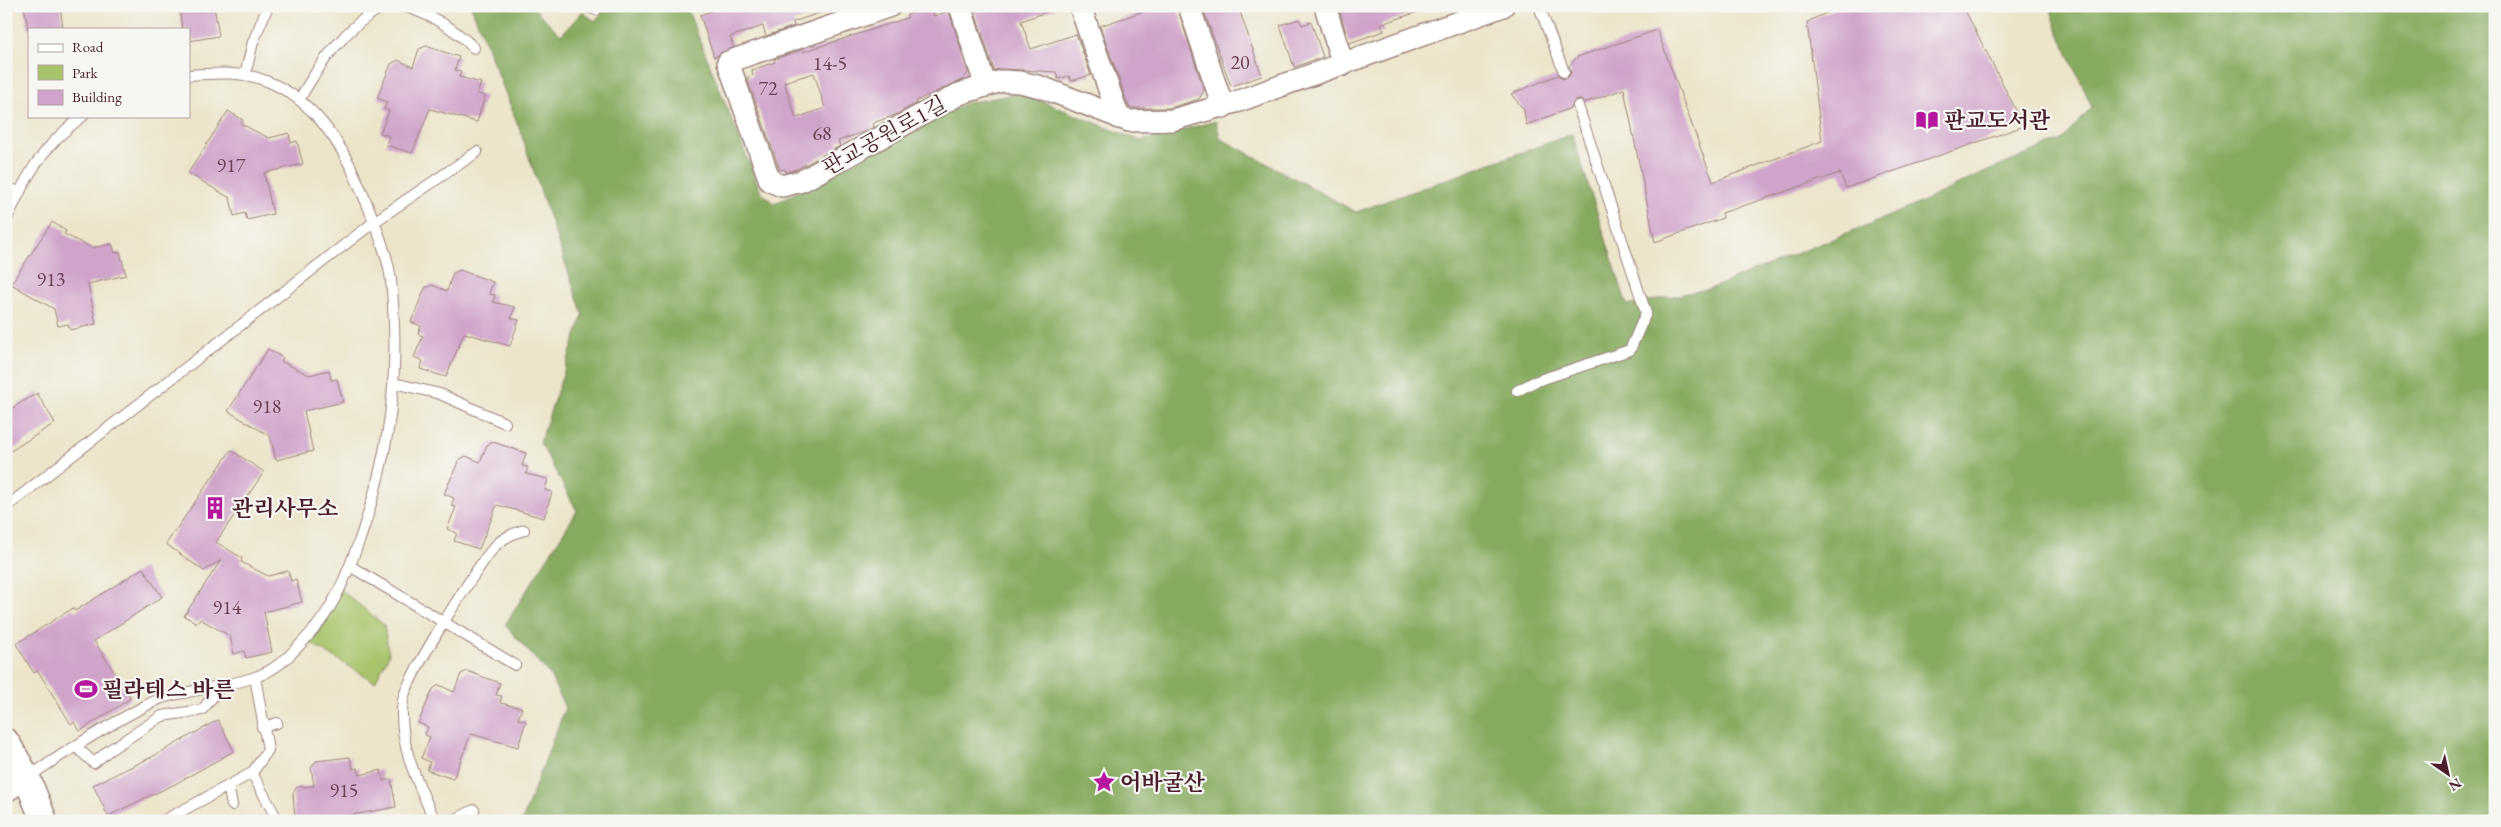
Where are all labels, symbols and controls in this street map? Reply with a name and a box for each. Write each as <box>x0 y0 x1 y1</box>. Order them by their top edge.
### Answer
legend <box>28 28 190 118</box>
text: Road <box>72 37 104 56</box>
house number: 20 <box>1230 49 1250 75</box>
house number: 14-5 <box>813 50 847 76</box>
text: Park <box>72 63 99 82</box>
house number: 72 <box>758 75 778 101</box>
text: Building <box>72 87 122 106</box>
street label: 판교공원로1길 <box>817 89 952 182</box>
place label: 판교도서관 <box>1944 106 2051 135</box>
library icon: 판교도서관 <box>1914 107 1940 133</box>
house number: 68 <box>812 120 832 146</box>
house number: 917 <box>217 152 246 178</box>
house number: 913 <box>37 266 65 292</box>
house number: 918 <box>253 393 281 419</box>
place label: 관리사무소 <box>232 494 338 523</box>
building icon: 관리사무소 <box>202 495 228 521</box>
house number: 914 <box>213 594 242 620</box>
place label: 필라테스 바른 <box>102 675 235 704</box>
sports icon: 필라테스 바른 <box>73 676 99 702</box>
north arrow <box>2424 750 2474 800</box>
place label: 어바굴산 <box>1120 768 1206 797</box>
place icon: 어바굴산 <box>1091 769 1117 795</box>
text: N <box>2445 774 2465 796</box>
house number: 915 <box>330 777 358 803</box>

